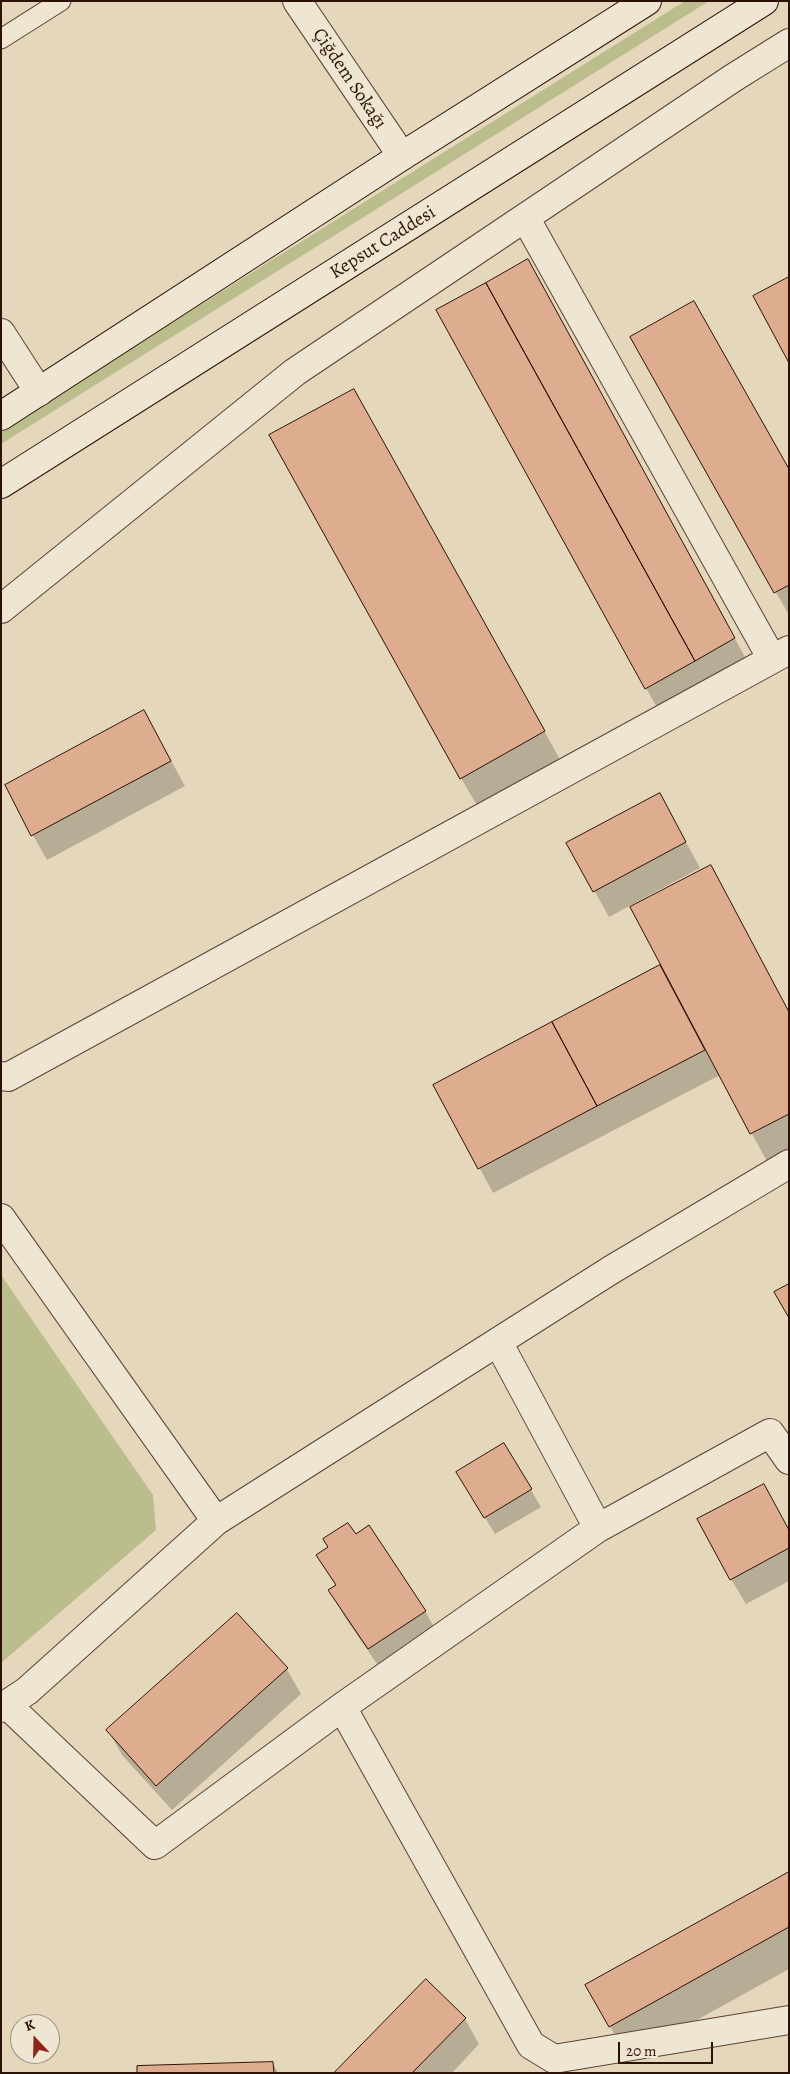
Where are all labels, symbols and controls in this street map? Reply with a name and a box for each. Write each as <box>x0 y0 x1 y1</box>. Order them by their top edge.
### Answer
street label: Çiğdem Sokağı <box>307 24 391 134</box>
street label: Kepsut Caddesi <box>326 201 440 285</box>
north arrow <box>10 2014 60 2064</box>
text: K <box>22 2015 37 2036</box>
scale bar <box>620 2032 715 2064</box>
text: 20 m <box>626 2041 657 2061</box>

